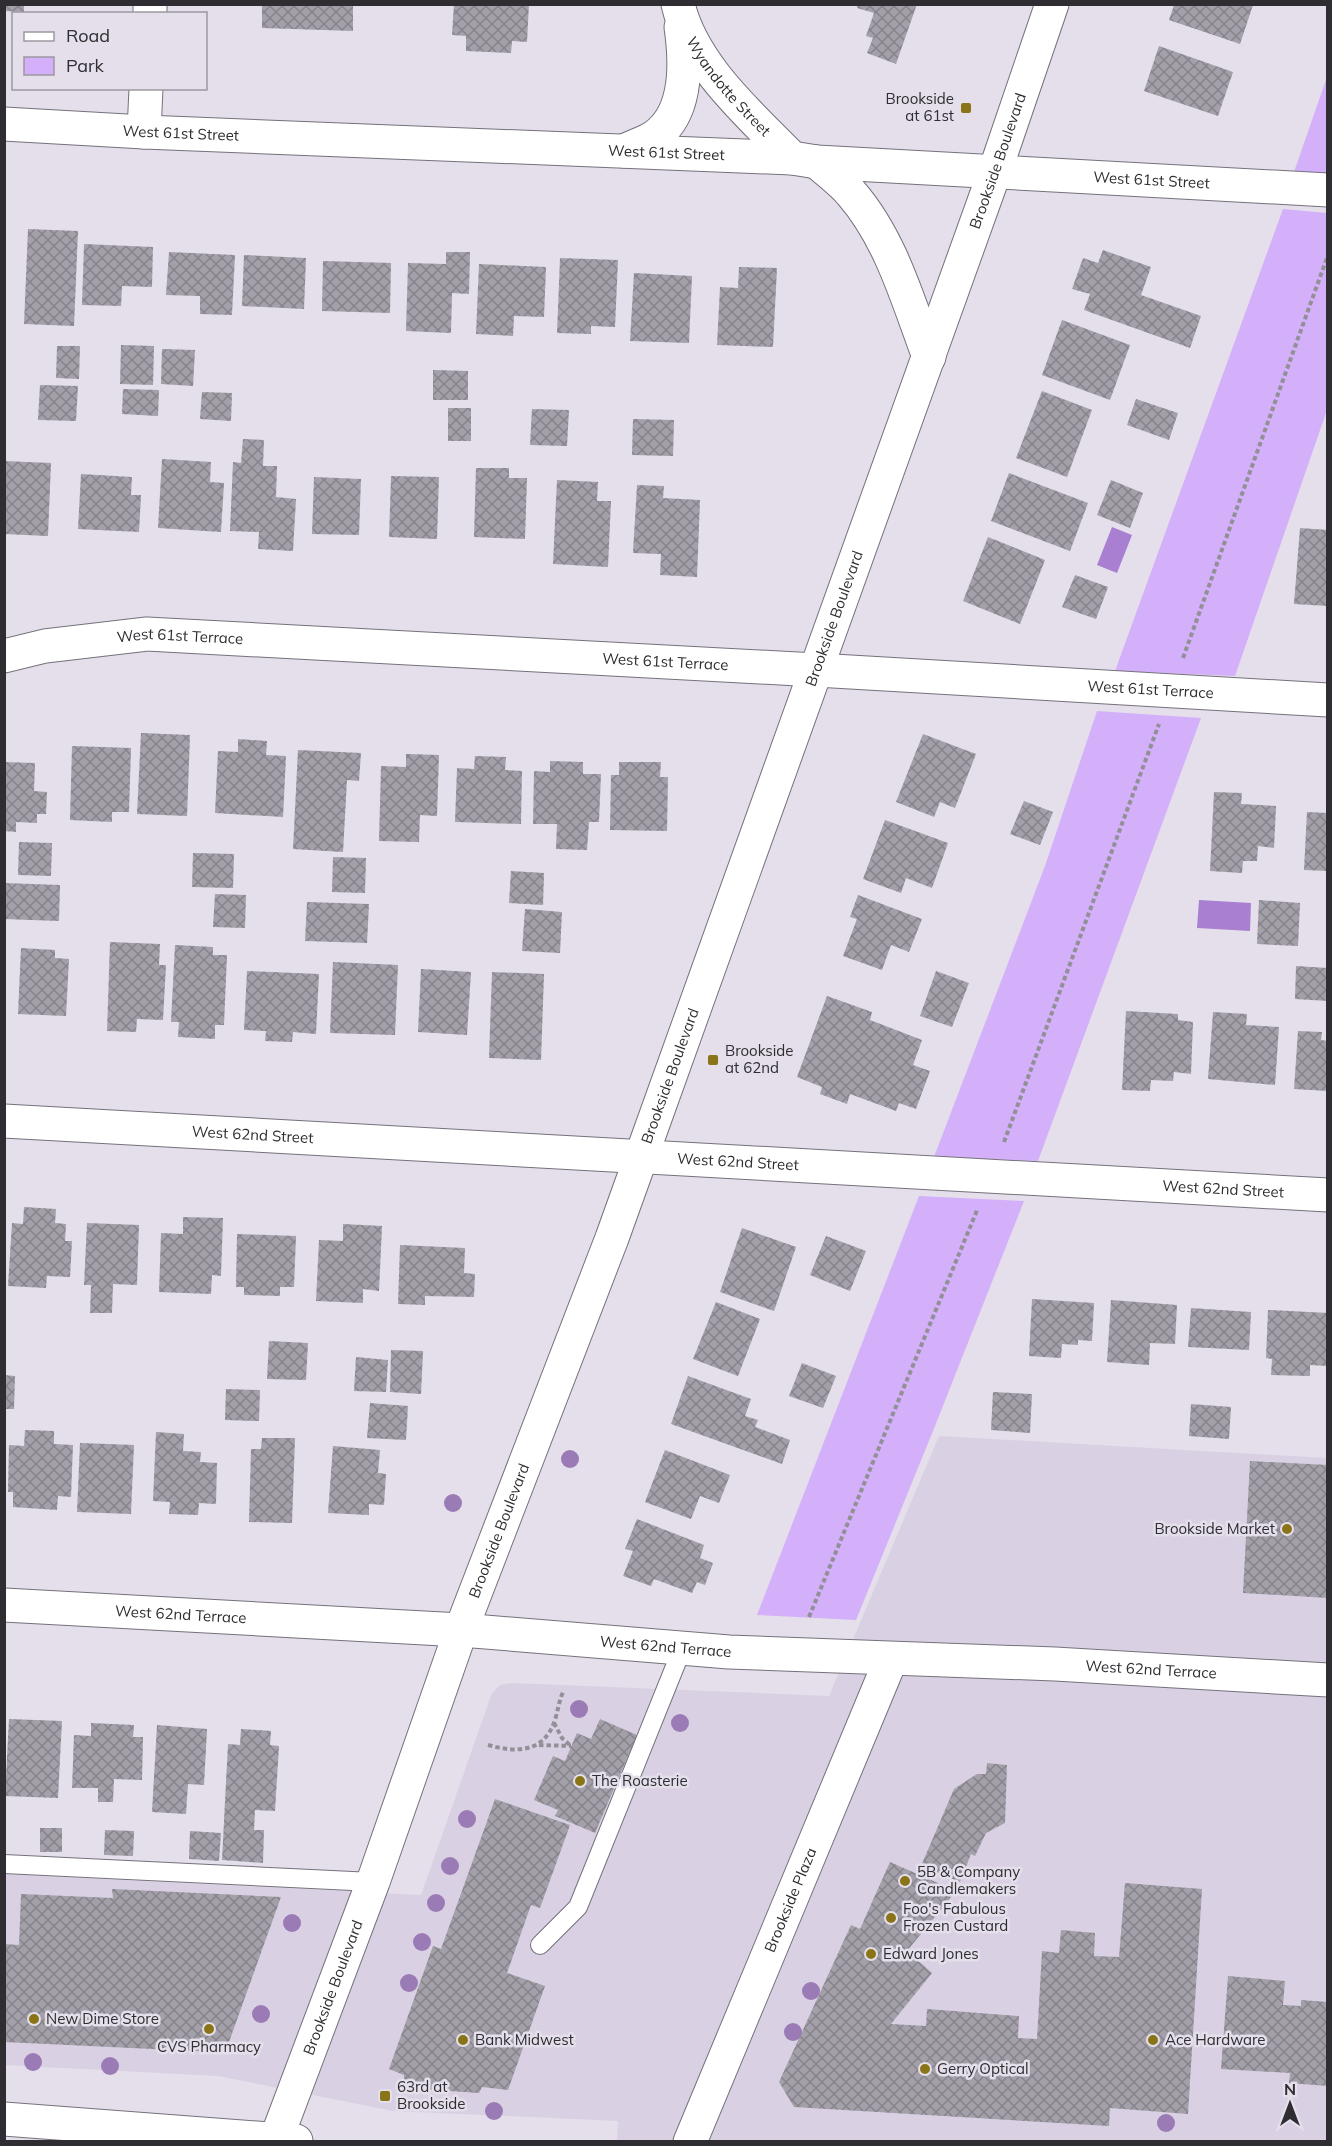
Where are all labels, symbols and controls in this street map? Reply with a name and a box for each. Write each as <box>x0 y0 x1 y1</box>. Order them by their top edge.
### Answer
legend <box>12 12 207 90</box>
text: Road <box>66 24 110 47</box>
street label: Wyandotte Street <box>683 33 775 140</box>
text: Park <box>66 54 105 77</box>
place label: Brookside at 61st <box>886 89 954 125</box>
street label: Brookside Boulevard <box>965 90 1030 231</box>
marker: Brookside at 61st <box>959 101 973 115</box>
street label: West 61st Street <box>122 121 239 145</box>
street label: West 61st Street <box>608 141 725 164</box>
street label: West 61st Street <box>1093 167 1210 193</box>
street label: Brookside Boulevard <box>801 548 867 689</box>
street label: West 61st Terrace <box>116 624 244 648</box>
street label: West 61st Terrace <box>602 649 729 674</box>
street label: West 61st Terrace <box>1087 676 1214 702</box>
street label: Brookside Boulevard <box>637 1005 703 1146</box>
place label: Brookside at 62nd <box>725 1041 793 1077</box>
marker: Brookside at 62nd <box>706 1053 720 1067</box>
street label: West 62nd Street <box>191 1122 314 1147</box>
street label: West 62nd Street <box>677 1149 799 1174</box>
street label: West 62nd Street <box>1162 1176 1284 1202</box>
street label: Brookside Boulevard <box>464 1461 533 1601</box>
place label: Brookside Market <box>1154 1519 1275 1538</box>
marker: Brookside Market <box>1280 1522 1294 1536</box>
street label: West 62nd Terrace <box>114 1601 247 1627</box>
street label: West 62nd Terrace <box>599 1631 732 1661</box>
street label: West 62nd Terrace <box>1085 1656 1217 1682</box>
place label: The Roasterie <box>592 1771 688 1790</box>
marker: The Roasterie <box>573 1774 587 1788</box>
street label: Brookside Plaza <box>760 1845 820 1955</box>
place label: 5B & Company Candlemakers <box>917 1862 1020 1898</box>
marker: 5B & Company Candlemakers <box>898 1874 912 1888</box>
place label: Foo's Fabulous Frozen Custard <box>903 1899 1008 1935</box>
marker: Foo's Fabulous Frozen Custard <box>884 1911 898 1925</box>
street label: Brookside Boulevard <box>299 1917 367 2058</box>
place label: Edward Jones <box>883 1944 979 1963</box>
marker: Edward Jones <box>864 1947 878 1961</box>
place label: New Dime Store <box>46 2009 159 2028</box>
marker: New Dime Store <box>27 2012 41 2026</box>
marker: CVS Pharmacy <box>202 2022 216 2036</box>
place label: Bank Midwest <box>475 2030 574 2049</box>
place label: Ace Hardware <box>1165 2030 1266 2049</box>
marker: Bank Midwest <box>456 2033 470 2047</box>
marker: Ace Hardware <box>1146 2033 1160 2047</box>
place label: CVS Pharmacy <box>157 2037 261 2056</box>
place label: Gerry Optical <box>937 2059 1029 2078</box>
marker: Gerry Optical <box>918 2062 932 2076</box>
north arrow <box>1260 2074 1320 2134</box>
place label: 63rd at Brookside <box>397 2077 465 2113</box>
text: N <box>1284 2079 1296 2099</box>
marker: 63rd at Brookside <box>378 2089 392 2103</box>

